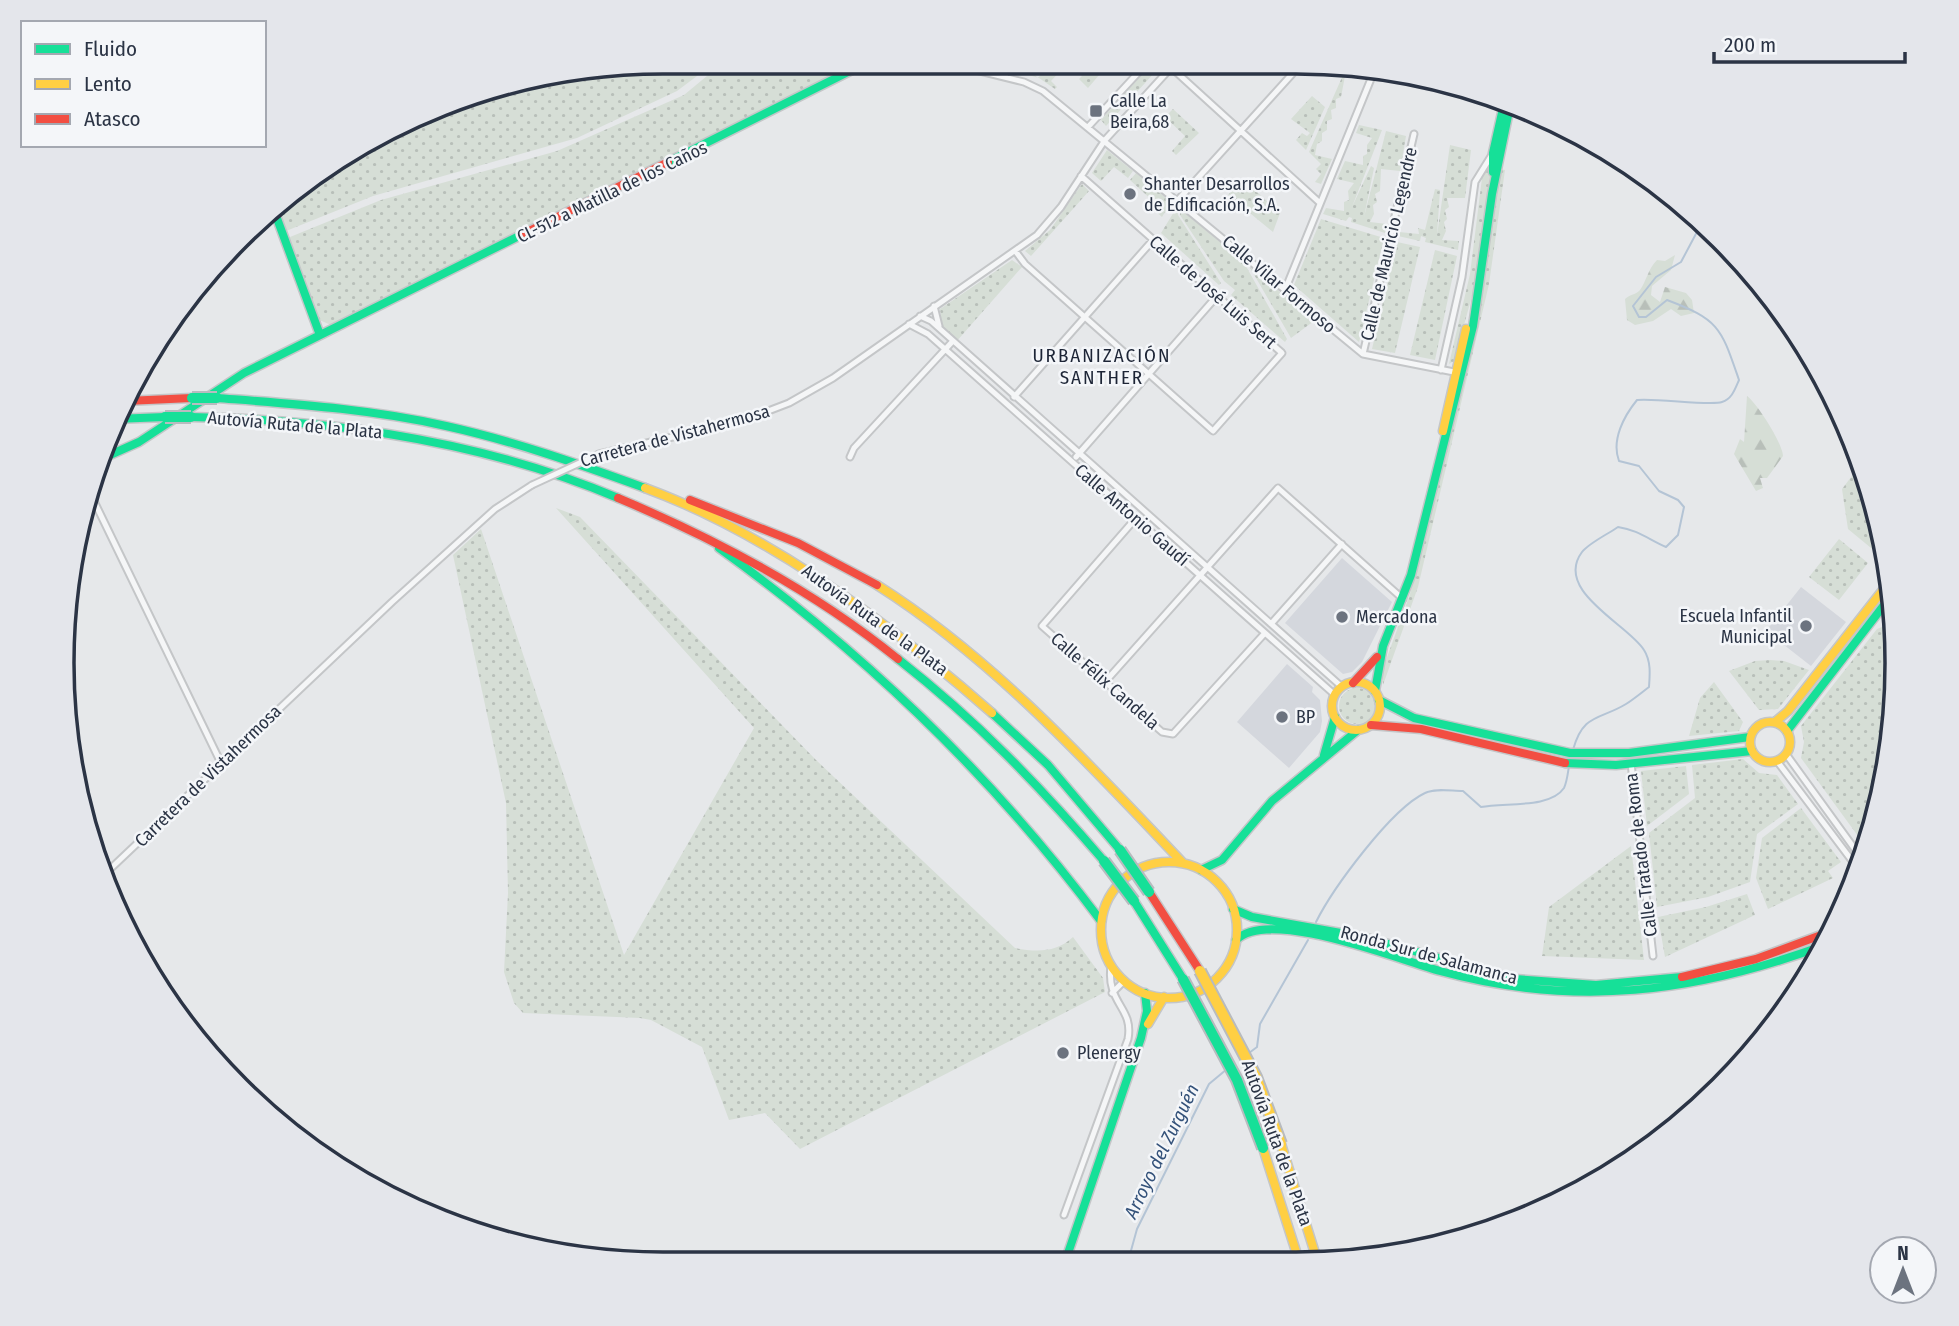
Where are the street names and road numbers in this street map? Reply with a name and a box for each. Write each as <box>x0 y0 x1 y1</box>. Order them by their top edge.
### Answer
street label: CL-512 a Matilla de los Caños <box>513 136 711 248</box>
street label: Calle de Mauricio Legendre <box>1356 145 1422 343</box>
street label: Calle Vilar Formoso <box>1218 230 1340 338</box>
street label: Calle de José Luis Sert <box>1145 231 1281 353</box>
street label: Carretera de Vistahermosa <box>578 400 772 472</box>
street label: Autovía Ruta de la Plata <box>207 406 383 444</box>
street label: Calle Antonio Gaudí <box>1070 459 1194 571</box>
street label: Autovía Ruta de la Plata <box>798 560 953 681</box>
street label: Calle Félix Candela <box>1046 628 1164 734</box>
street label: Carretera de Vistahermosa <box>130 700 286 852</box>
street label: Calle Tratado de Roma <box>1620 772 1662 938</box>
street label: Ronda Sur de Salamanca <box>1338 921 1520 989</box>
street label: Autovía Ruta de la Plata <box>1237 1057 1317 1229</box>

